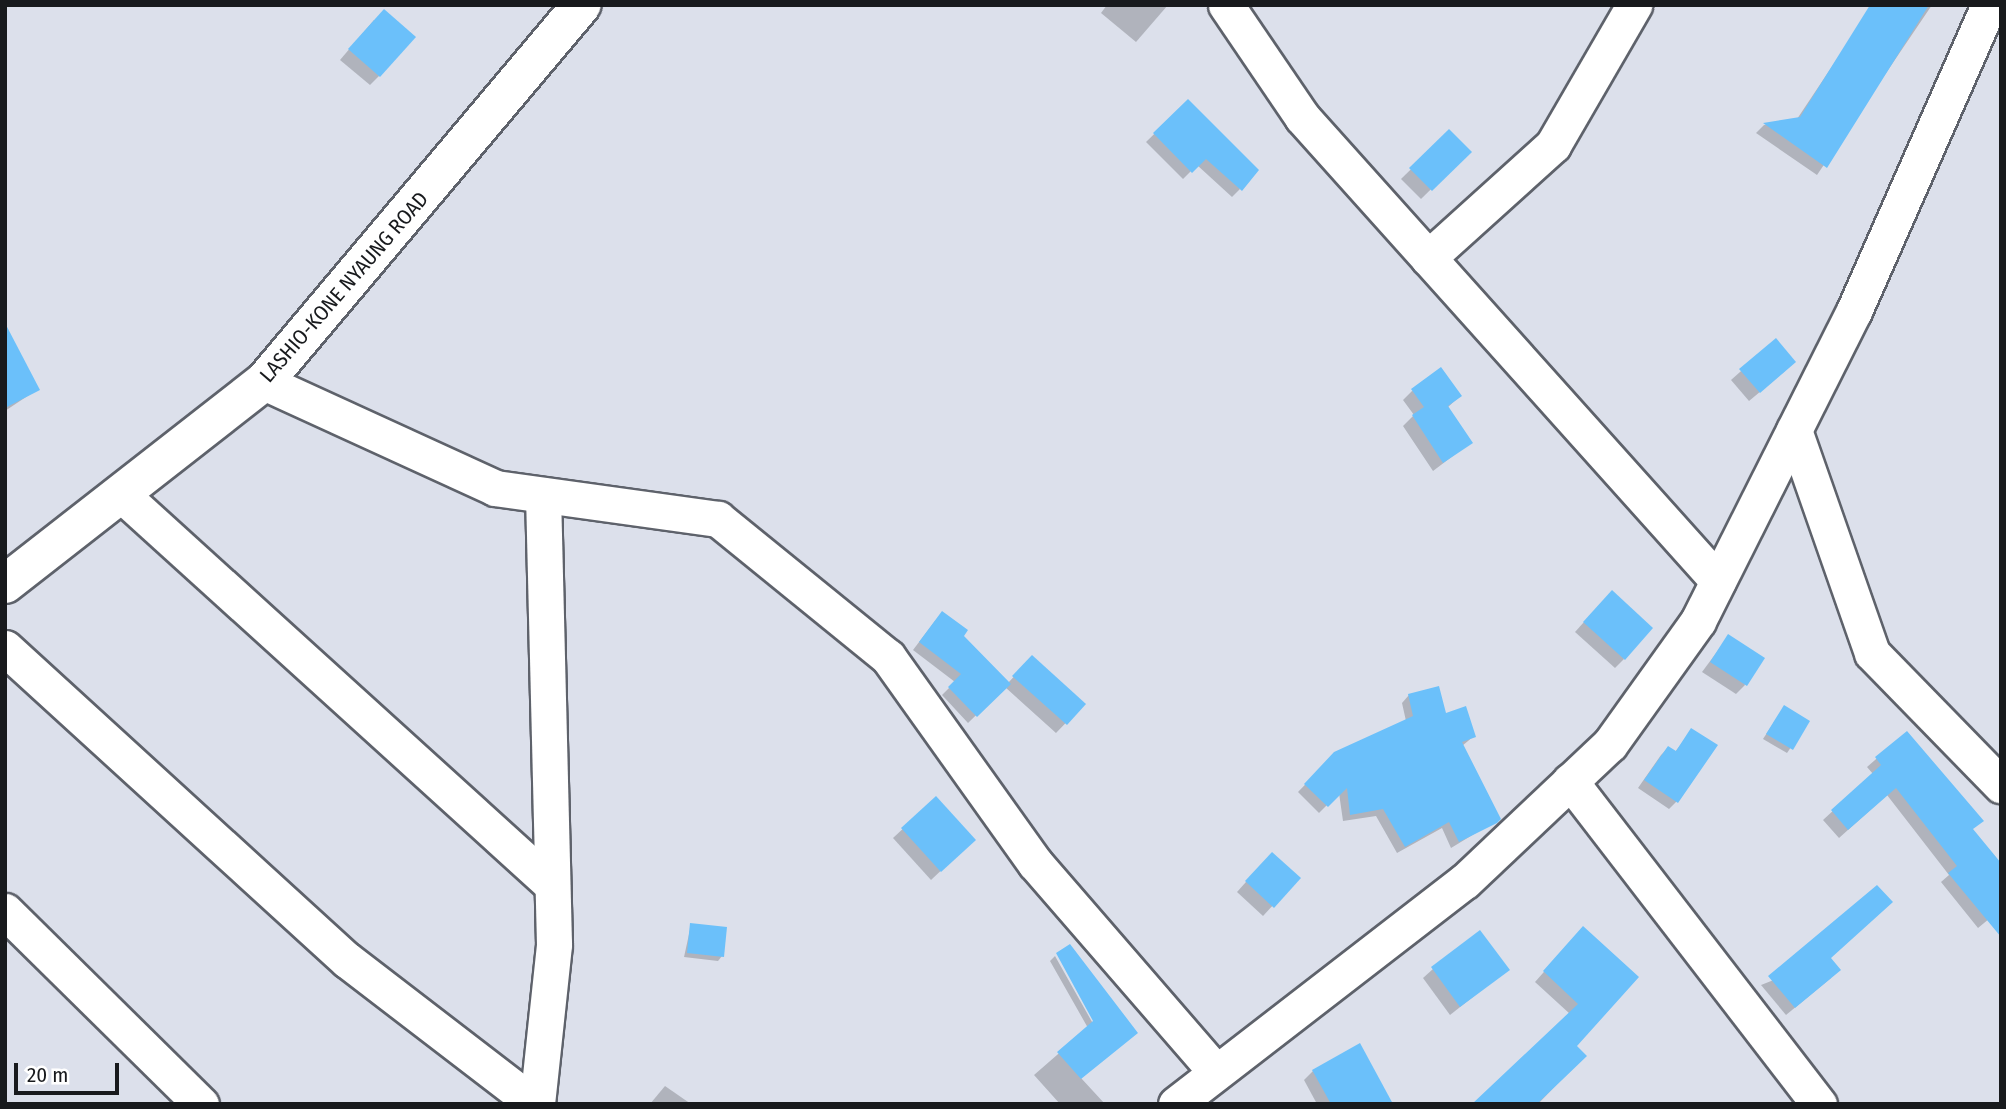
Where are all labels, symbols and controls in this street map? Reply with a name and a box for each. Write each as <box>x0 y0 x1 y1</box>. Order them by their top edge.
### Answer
street label: LASHIO-KONE NYAUNG ROAD <box>254 187 434 387</box>
scale bar <box>18 1050 122 1094</box>
text: 20 m <box>27 1062 68 1088</box>

